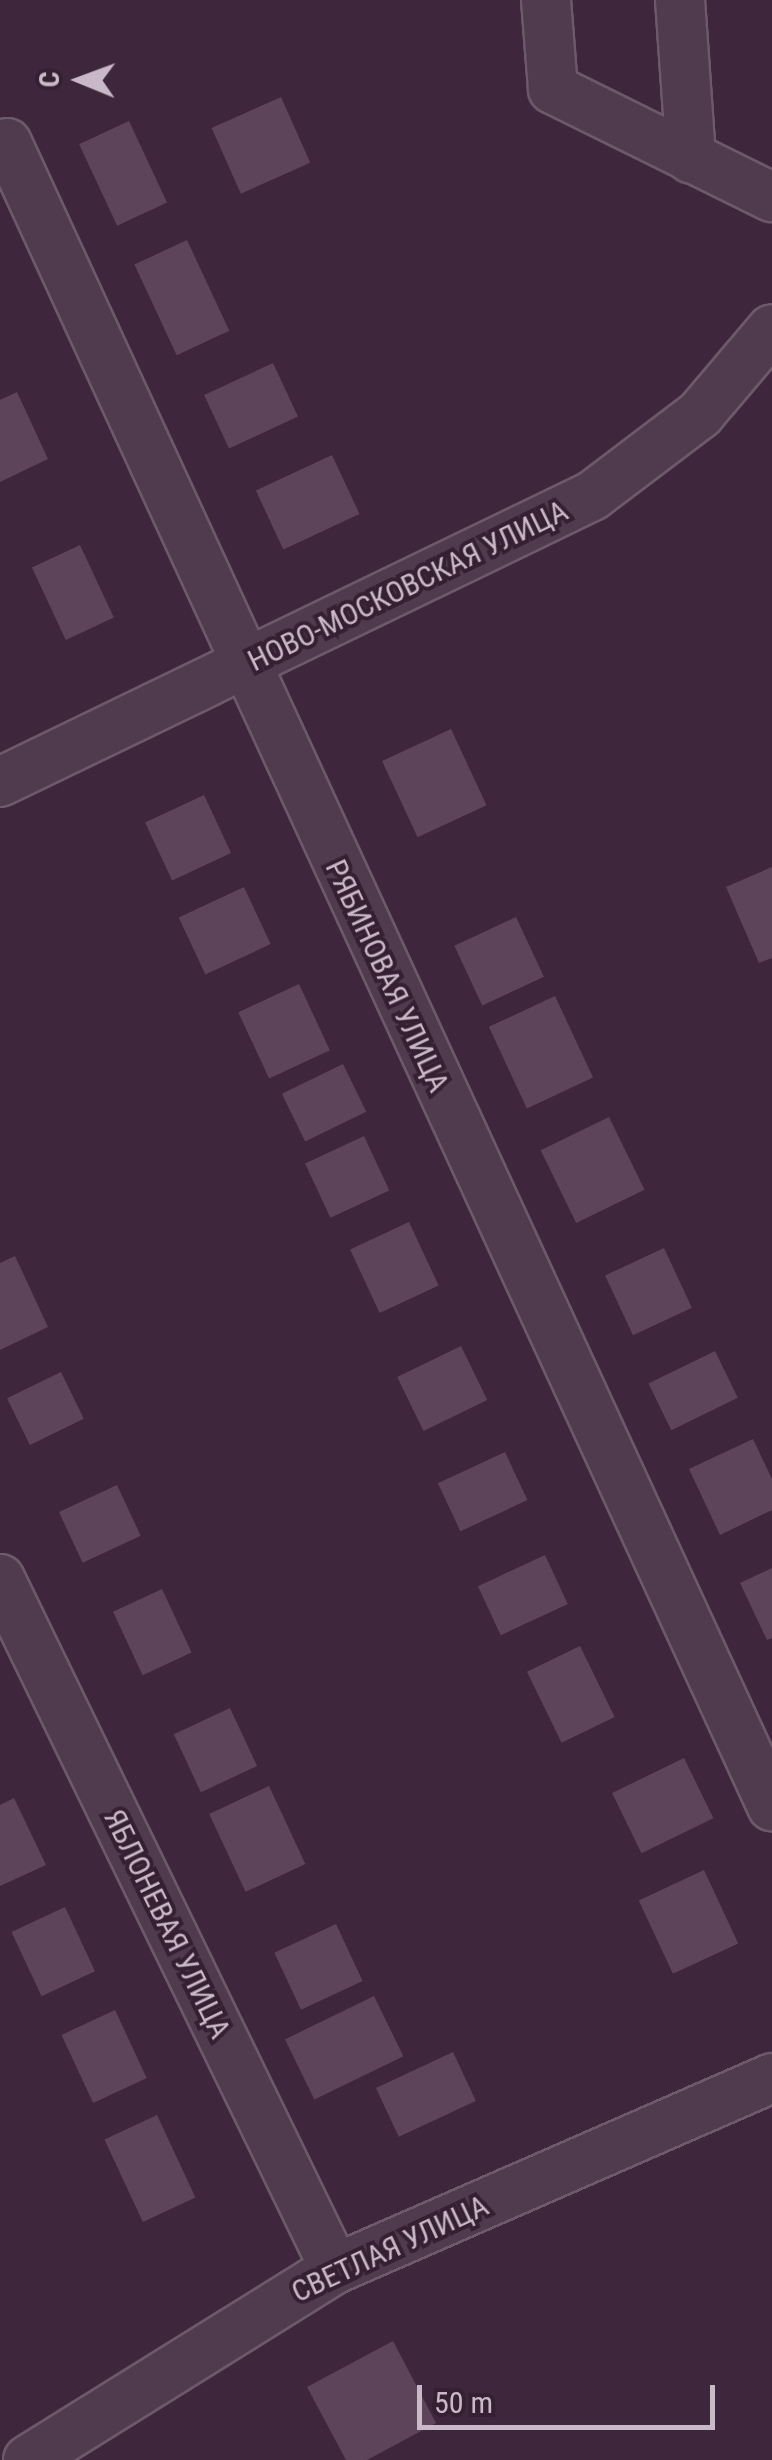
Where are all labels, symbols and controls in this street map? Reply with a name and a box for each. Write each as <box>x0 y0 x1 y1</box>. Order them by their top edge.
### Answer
north arrow <box>30 30 130 130</box>
text: С <box>33 71 66 88</box>
street label: НОВО-МОСКОВСКАЯ УЛИЦА <box>242 493 574 679</box>
street label: РЯБИНОВАЯ УЛИЦА <box>317 854 457 1098</box>
street label: ЯБЛОНЕВАЯ УЛИЦА <box>96 1804 238 2044</box>
street label: СВЕТЛАЯ УЛИЦА <box>286 2188 494 2310</box>
scale bar <box>422 2365 720 2427</box>
text: 50 m <box>434 2385 493 2420</box>

